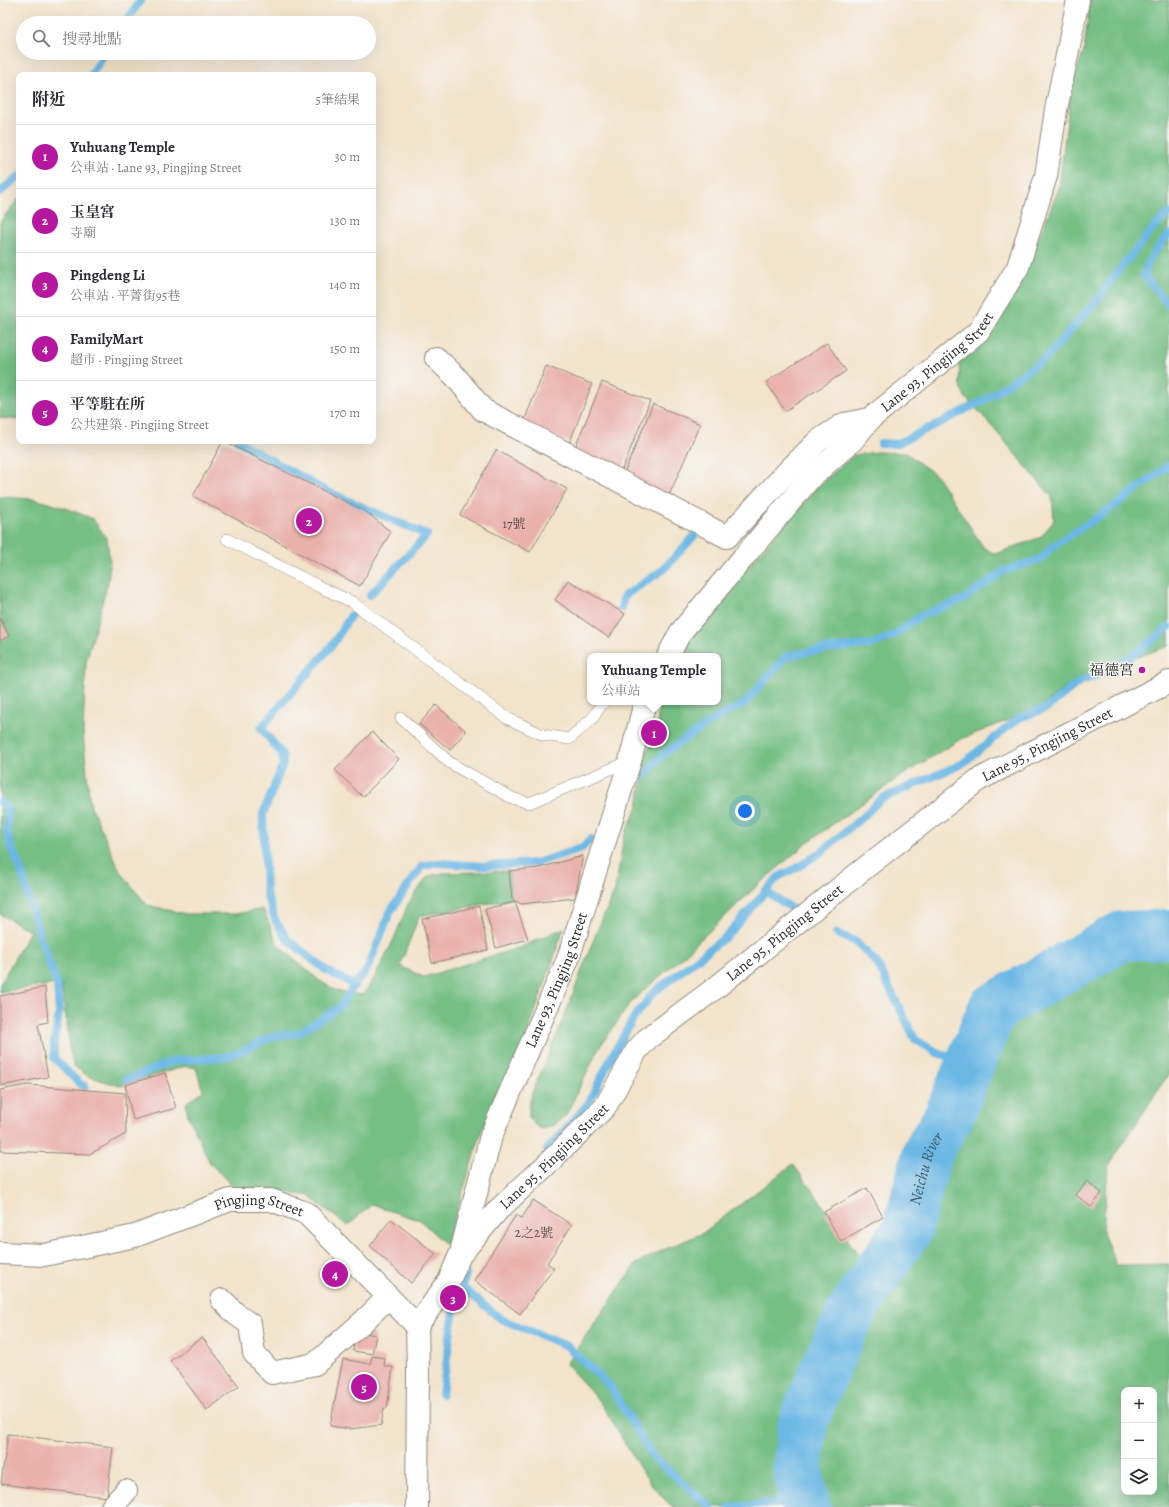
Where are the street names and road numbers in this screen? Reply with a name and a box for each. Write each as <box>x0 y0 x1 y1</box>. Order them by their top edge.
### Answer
street label: Lane 93, Pingjing Street <box>876 308 998 417</box>
street label: Lane 95, Pingjing Street <box>978 703 1116 787</box>
street label: Lane 95, Pingjing Street <box>722 879 847 986</box>
street label: Lane 93, Pingjing Street <box>521 910 592 1051</box>
street label: Lane 95, Pingjing Street <box>495 1099 613 1214</box>
street label: Pingjing Street <box>211 1189 307 1221</box>

